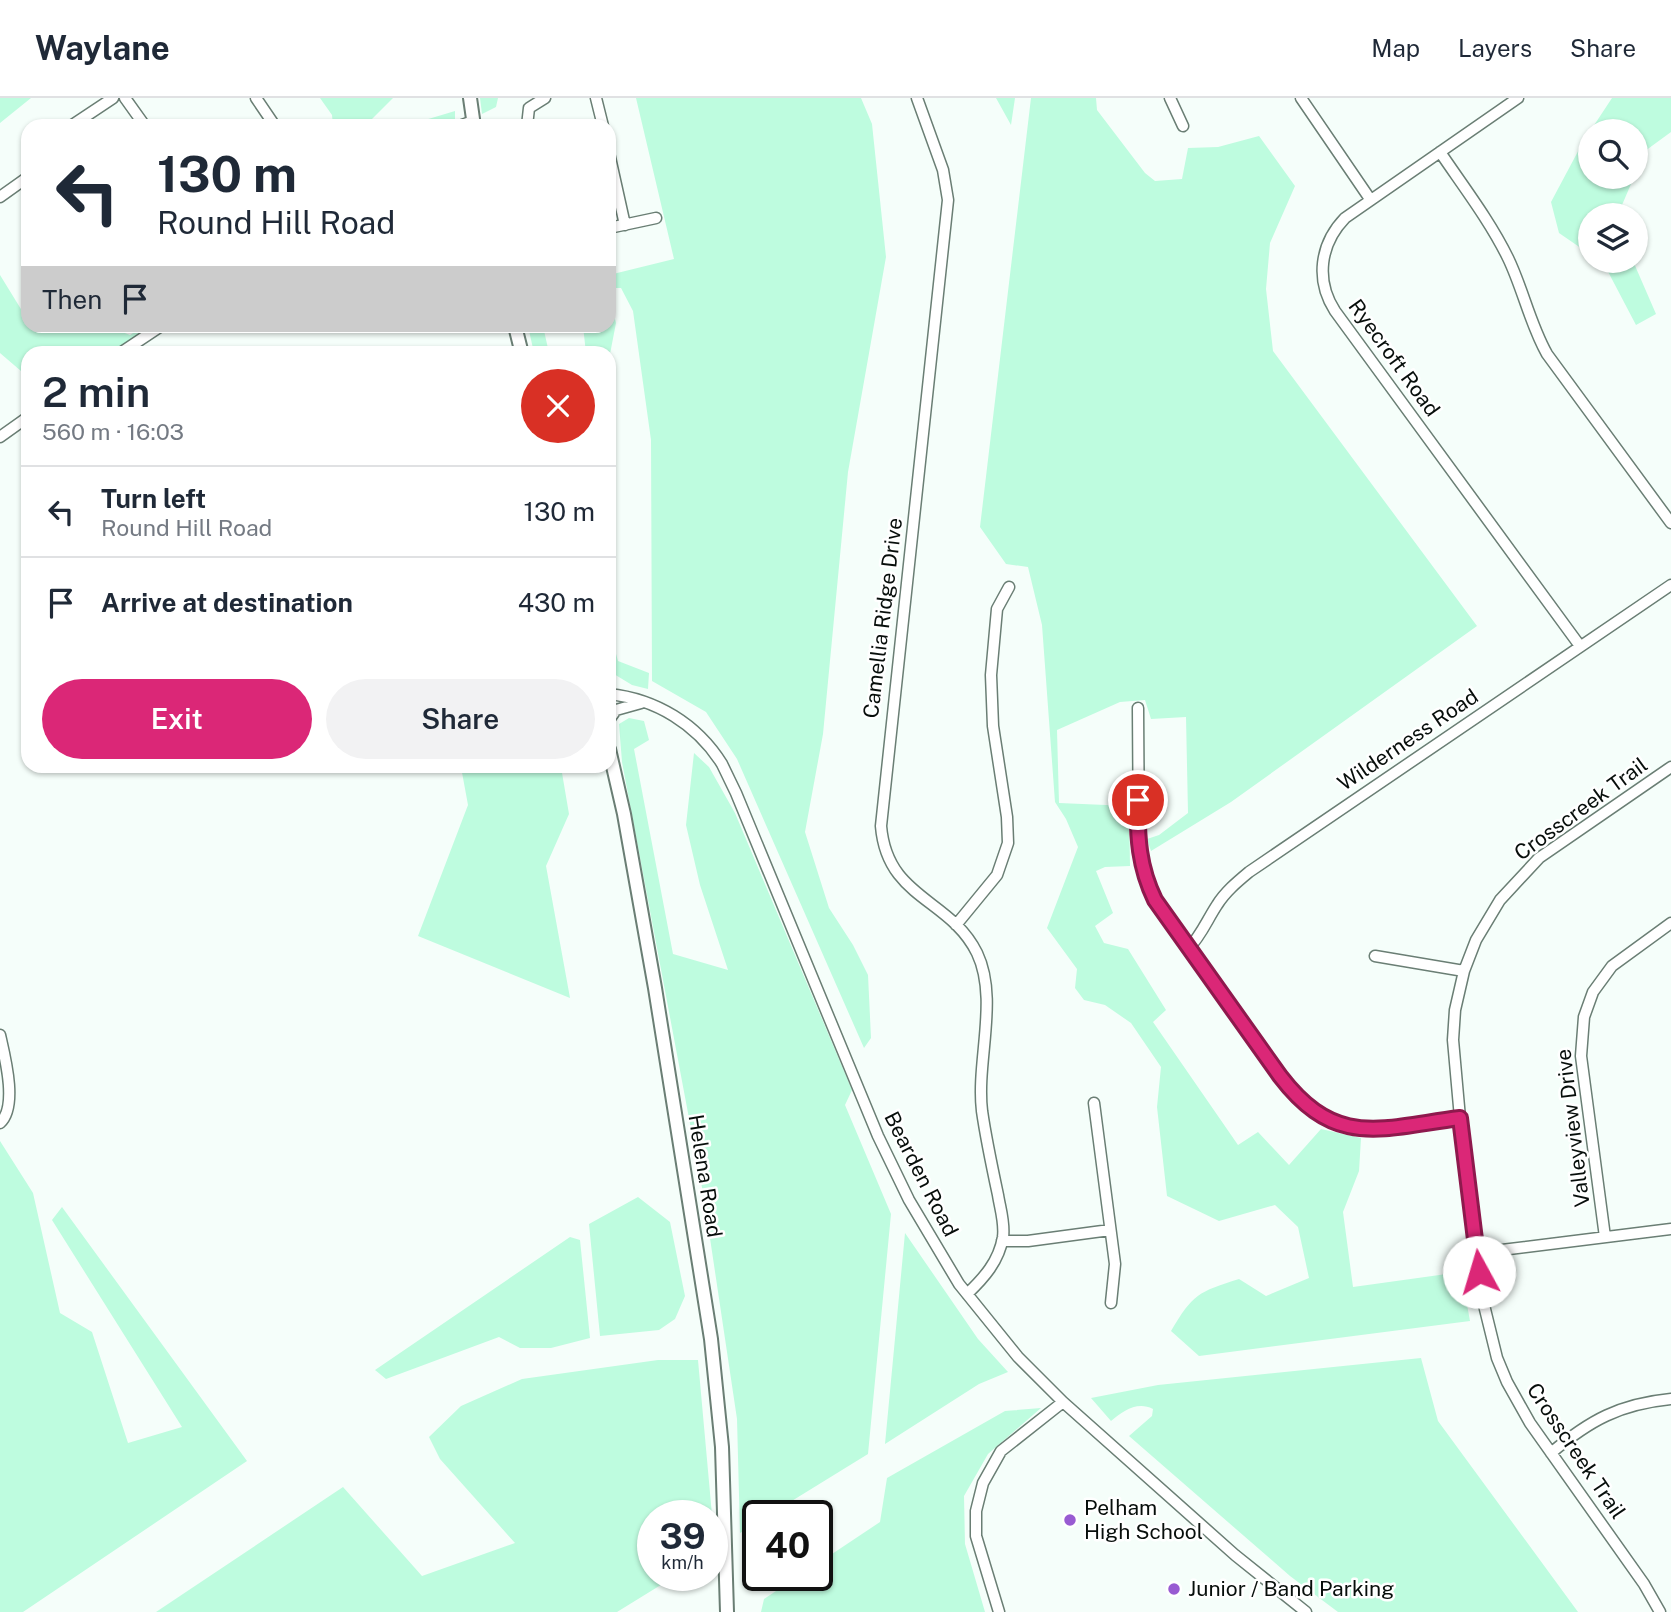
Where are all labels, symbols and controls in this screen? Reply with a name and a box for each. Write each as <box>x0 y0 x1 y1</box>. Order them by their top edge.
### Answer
text: Waylane <box>35 29 170 67</box>
text: Map <box>1371 34 1420 62</box>
text: Layers <box>1458 34 1532 62</box>
text: Share <box>1570 34 1636 62</box>
map controls <box>1578 119 1648 273</box>
button: search <box>1578 119 1648 189</box>
text: 130 m <box>157 145 297 203</box>
icon: left <box>42 147 133 238</box>
button: layers <box>1578 203 1648 273</box>
text: Round Hill Road <box>157 204 395 241</box>
icon: arrive <box>116 280 154 318</box>
text: Then <box>42 284 102 315</box>
street label: Ryecroft Road <box>1344 294 1445 421</box>
text: 2 min <box>42 367 150 416</box>
button: close <box>521 369 595 443</box>
text: 560 m · 16:03 <box>42 418 184 445</box>
text: Turn left <box>101 483 206 514</box>
icon: left <box>42 493 80 531</box>
text: 130 m <box>523 496 595 527</box>
text: Round Hill Road <box>101 514 272 541</box>
street label: Camellia Ridge Drive <box>858 516 907 720</box>
icon: arrive <box>42 584 80 622</box>
text: Arrive at destination <box>101 587 353 618</box>
text: 430 m <box>518 587 595 618</box>
button: Exit <box>42 679 312 759</box>
button: Share <box>326 679 595 759</box>
street label: Wilderness Road <box>1333 683 1483 796</box>
street label: Crosscreek Trail <box>1509 752 1652 865</box>
pin <box>1108 770 1168 830</box>
icon: arrive <box>1119 781 1157 819</box>
street label: Valleyview Drive <box>1550 1048 1595 1209</box>
street label: Bearden Road <box>879 1107 964 1240</box>
street label: Helena Road <box>683 1113 728 1239</box>
position arrow <box>1442 1235 1516 1309</box>
street label: Crosscreek Trail <box>1522 1378 1631 1523</box>
place label: Pelham High School <box>1084 1495 1203 1544</box>
speed limit sign: 40 <box>742 1500 833 1591</box>
marker: Pelham High School <box>1062 1512 1078 1528</box>
text: 39 <box>659 1516 706 1557</box>
text: km/h <box>661 1552 704 1573</box>
place label: Junior / Band Parking <box>1188 1576 1394 1601</box>
marker: Junior / Band Parking <box>1166 1581 1182 1597</box>

